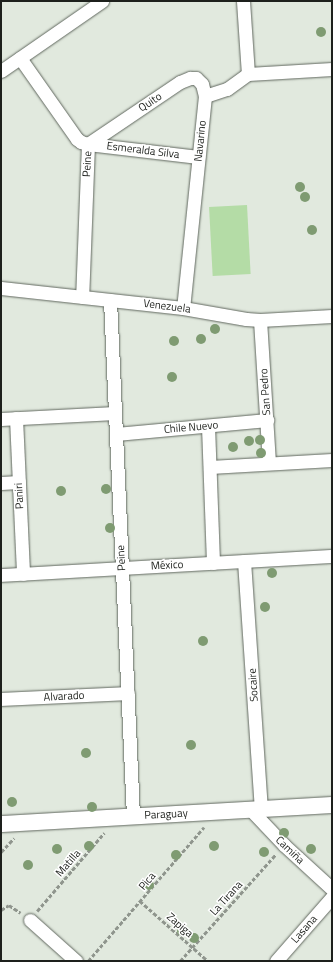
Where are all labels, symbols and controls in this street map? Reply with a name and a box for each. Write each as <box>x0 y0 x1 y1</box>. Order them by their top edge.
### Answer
street label: Quito <box>136 89 164 115</box>
street label: Navarino <box>191 120 209 162</box>
street label: Esmeralda Silva <box>106 139 180 161</box>
street label: Peine <box>80 151 94 177</box>
street label: Venezuela <box>143 297 191 315</box>
street label: San Pedro <box>257 368 273 416</box>
street label: Chile Nuevo <box>163 418 219 436</box>
street label: Paniri <box>12 482 26 510</box>
street label: Peine <box>114 545 128 571</box>
street label: México <box>150 558 184 572</box>
street label: Socaire <box>245 668 261 702</box>
street label: Alvarado <box>43 688 85 704</box>
street label: Paraguay <box>144 806 188 822</box>
street label: Camiña <box>273 833 307 867</box>
street label: Matilla <box>53 847 83 879</box>
street label: Pica <box>136 869 158 893</box>
street label: La Tirana <box>207 878 245 918</box>
street label: Zapiga <box>164 910 196 940</box>
street label: Lasana <box>288 912 320 946</box>

